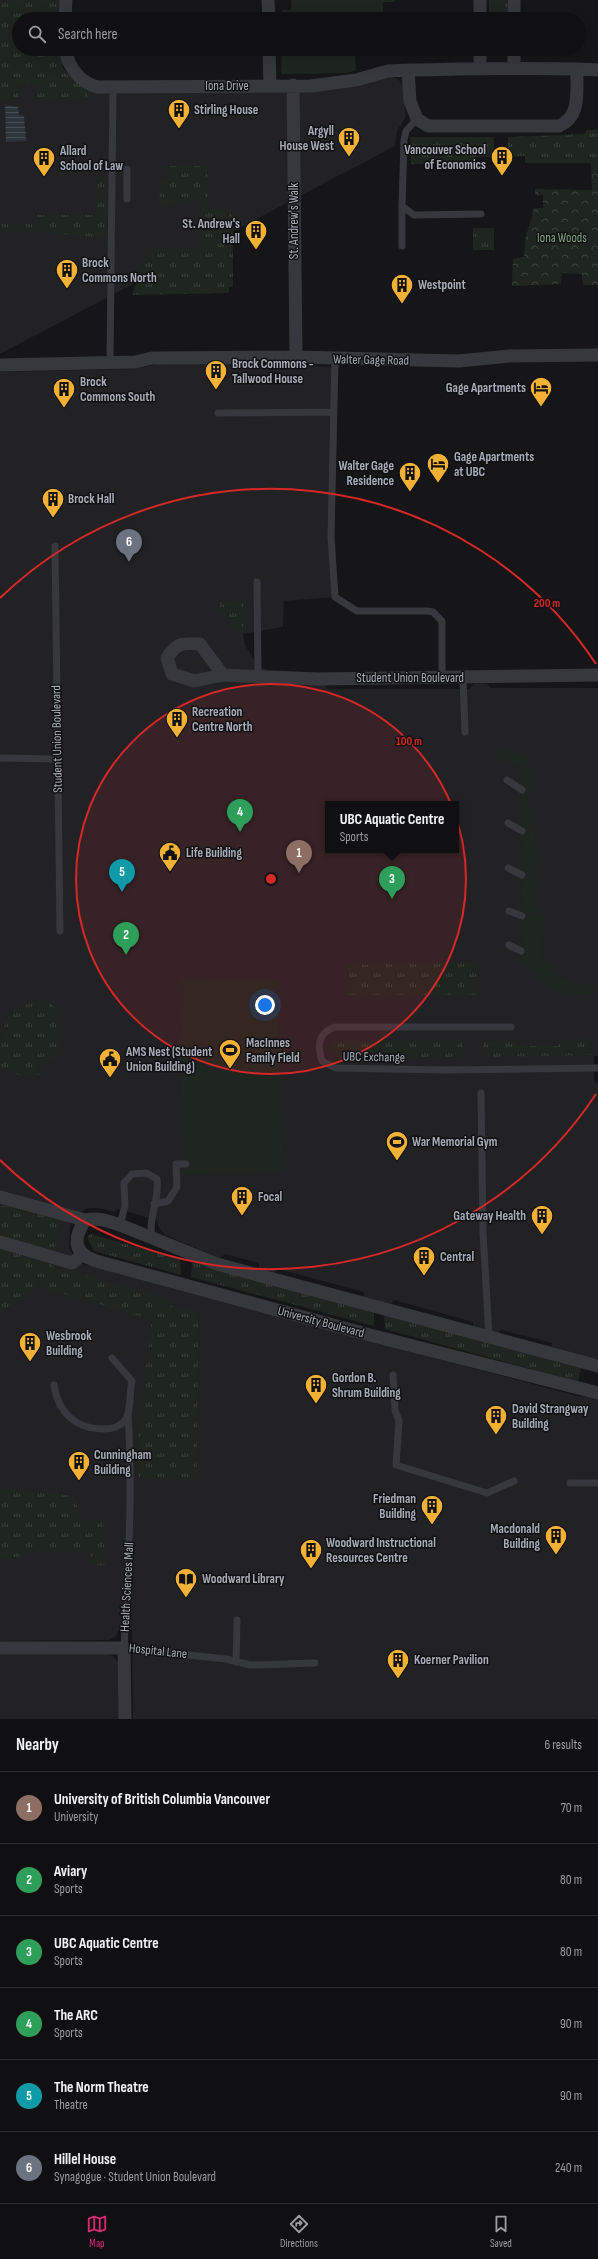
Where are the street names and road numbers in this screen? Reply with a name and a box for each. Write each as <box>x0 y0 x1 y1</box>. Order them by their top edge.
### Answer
street label: Iona Drive <box>205 78 249 94</box>
street label: St. Andrew's Walk <box>286 183 302 259</box>
street label: Walter Gage Road <box>333 351 409 369</box>
street label: Student Union Boulevard <box>356 670 464 686</box>
street label: Student Union Boulevard <box>48 685 66 793</box>
street label: UBC Exchange <box>343 1048 405 1066</box>
street label: University Boulevard <box>276 1303 366 1341</box>
street label: Health Sciences Mall <box>117 1542 137 1632</box>
street label: Hospital Lane <box>128 1640 188 1662</box>

